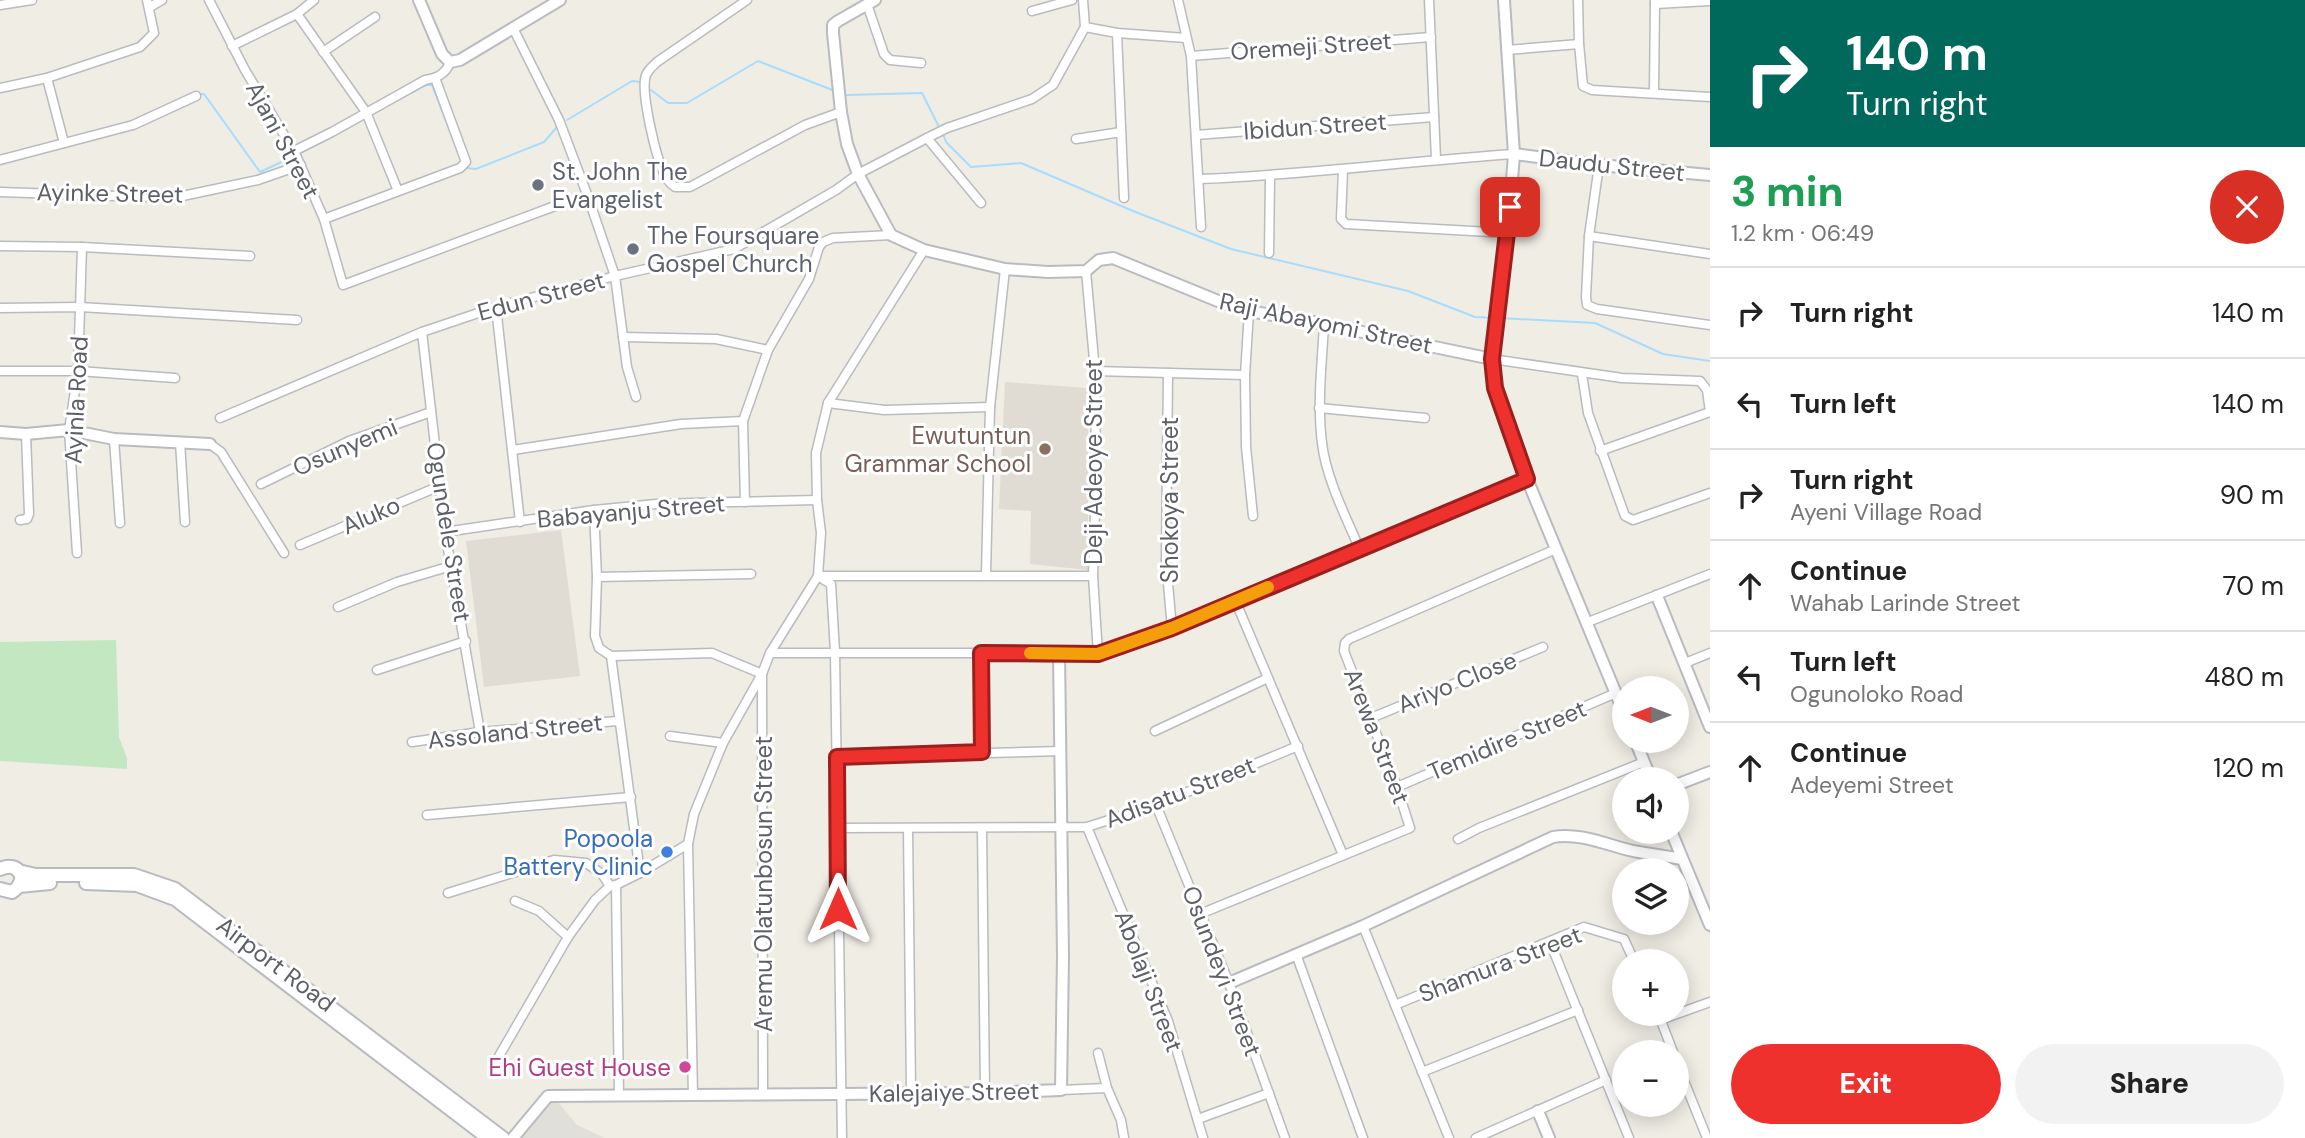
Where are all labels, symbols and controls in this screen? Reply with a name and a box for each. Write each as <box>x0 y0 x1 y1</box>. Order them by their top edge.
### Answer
text: 140 m <box>1846 21 1988 85</box>
street label: Oremeji Street <box>1229 25 1393 67</box>
icon: right <box>1731 28 1822 119</box>
street label: Ajani Street <box>239 76 327 204</box>
text: Turn right <box>1846 83 1988 125</box>
street label: Ibidun Street <box>1242 106 1388 146</box>
street label: Daudu Street <box>1538 142 1686 188</box>
place label: St. John The Evangelist <box>552 156 688 215</box>
text: 3 min <box>1731 164 1844 219</box>
button: close <box>2210 170 2284 244</box>
street label: Ayinke Street <box>36 176 184 210</box>
marker: St. John The Evangelist <box>530 177 546 193</box>
pin <box>1480 177 1540 237</box>
icon: arrive <box>1491 188 1529 226</box>
text: 1.2 km · 06:49 <box>1731 218 1874 248</box>
place label: The Foursquare Gospel Church <box>647 220 819 279</box>
marker: The Foursquare Gospel Church <box>625 241 641 257</box>
street label: Edun Street <box>474 264 608 328</box>
street label: Raji Abayomi Street <box>1217 285 1435 361</box>
icon: right <box>1731 294 1769 332</box>
text: Turn right <box>1790 296 1914 330</box>
text: 140 m <box>2212 296 2284 330</box>
street label: Ayinla Road <box>57 335 95 465</box>
street label: Deji Adeoye Street <box>1078 359 1109 565</box>
icon: left <box>1731 385 1769 423</box>
text: Turn left <box>1790 387 1897 421</box>
text: 140 m <box>2212 387 2284 421</box>
street label: Osunyemi <box>288 411 402 483</box>
street label: Shokoya Street <box>1154 417 1185 583</box>
place label: Ewutuntun Grammar School <box>845 420 1031 479</box>
street label: Ogundele Street <box>419 440 479 624</box>
marker: Ewutuntun Grammar School <box>1037 441 1053 457</box>
text: Turn right <box>1790 463 1914 497</box>
icon: right <box>1731 476 1769 514</box>
text: 90 m <box>2220 478 2284 512</box>
street label: Babayanju Street <box>536 487 726 535</box>
street label: Aluko <box>337 489 405 541</box>
text: Ayeni Village Road <box>1790 497 1982 527</box>
text: Continue <box>1790 554 1907 588</box>
icon: ahead <box>1731 567 1769 605</box>
text: 70 m <box>2223 569 2284 603</box>
text: Wahab Larinde Street <box>1790 588 2021 618</box>
street label: Ariyo Close <box>1393 644 1521 720</box>
text: Turn left <box>1790 645 1897 679</box>
icon: left <box>1731 658 1769 696</box>
text: 480 m <box>2205 660 2284 694</box>
street label: Arewa Street <box>1337 664 1417 808</box>
north arrow <box>1612 676 1689 752</box>
map controls <box>1612 676 1689 1117</box>
text: Ogunoloko Road <box>1790 679 1964 709</box>
street label: Temidire Street <box>1423 693 1591 787</box>
street label: Assoland Street <box>426 706 604 756</box>
street label: Aremu Olatunbosun Street <box>748 736 779 1032</box>
text: Continue <box>1790 736 1907 770</box>
street label: Adisatu Street <box>1100 749 1260 835</box>
icon: ahead <box>1731 749 1769 787</box>
text: 120 m <box>2213 751 2284 785</box>
button: sound <box>1612 767 1689 844</box>
text: Adeyemi Street <box>1790 770 1954 800</box>
place label: Popoola Battery Clinic <box>504 823 653 882</box>
marker: Popoola Battery Clinic <box>659 844 675 860</box>
button: layers <box>1612 858 1689 935</box>
position arrow <box>801 872 875 946</box>
street label: Osundeyi Street <box>1175 881 1269 1061</box>
street label: Abolaji Street <box>1108 906 1190 1056</box>
street label: Airport Road <box>211 909 341 1019</box>
street label: Shamura Street <box>1414 919 1586 1009</box>
button: + <box>1612 949 1689 1026</box>
button: − <box>1612 1040 1689 1117</box>
button: Exit <box>1731 1044 2001 1124</box>
button: Share <box>2015 1044 2284 1124</box>
place label: Ehi Guest House <box>489 1052 671 1083</box>
marker: Ehi Guest House <box>677 1059 693 1075</box>
street label: Kalejaiye Street <box>869 1075 1039 1109</box>

